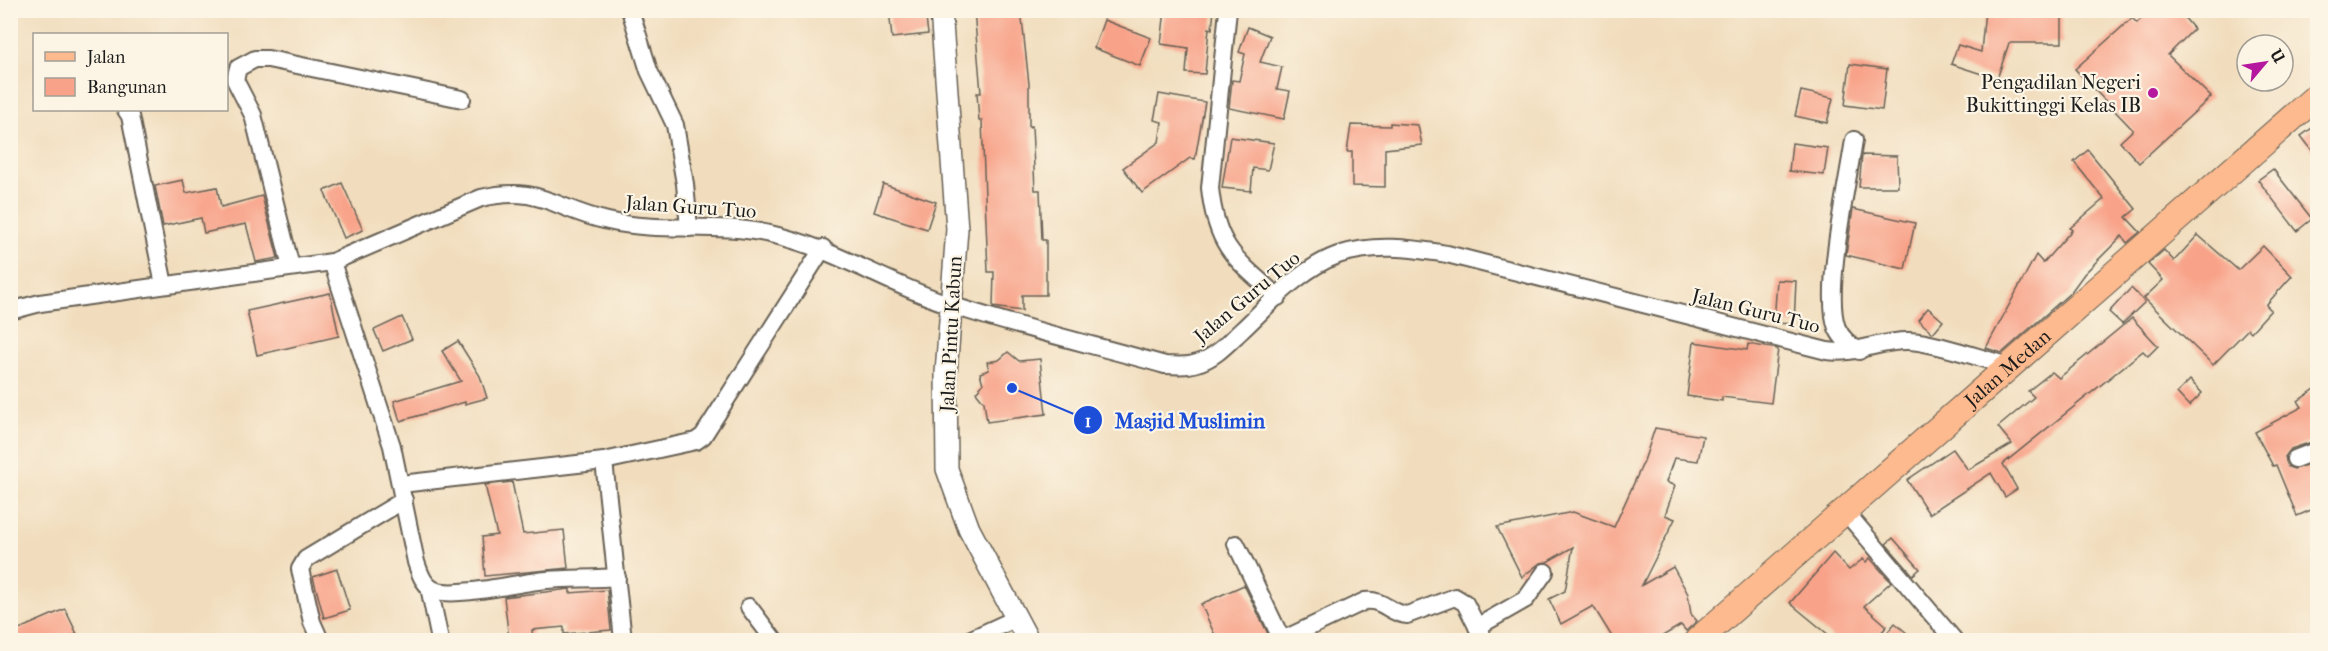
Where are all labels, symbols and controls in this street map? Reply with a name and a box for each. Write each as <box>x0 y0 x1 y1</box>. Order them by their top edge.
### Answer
legend <box>33 33 228 111</box>
north arrow <box>2235 33 2295 93</box>
text: U <box>2266 45 2289 67</box>
text: Jalan <box>85 47 126 68</box>
place label: Pengadilan Negeri Bukittinggi Kelas IB <box>1966 71 2141 117</box>
text: Bangunan <box>87 77 167 98</box>
marker: Pengadilan Negeri Bukittinggi Kelas IB <box>2146 86 2160 100</box>
street label: Jalan Guru Tuo <box>623 191 757 223</box>
street label: Jalan Guru Tuo <box>1188 246 1305 349</box>
street label: Jalan Pintu Kabun <box>935 255 967 415</box>
street label: Jalan Guru Tuo <box>1688 284 1822 338</box>
street label: Jalan Medan <box>1958 324 2055 413</box>
callout: Masjid Muslimin <box>1073 401 1278 440</box>
text: Masjid Muslimin <box>1114 409 1266 433</box>
text: 1 <box>1085 411 1091 432</box>

